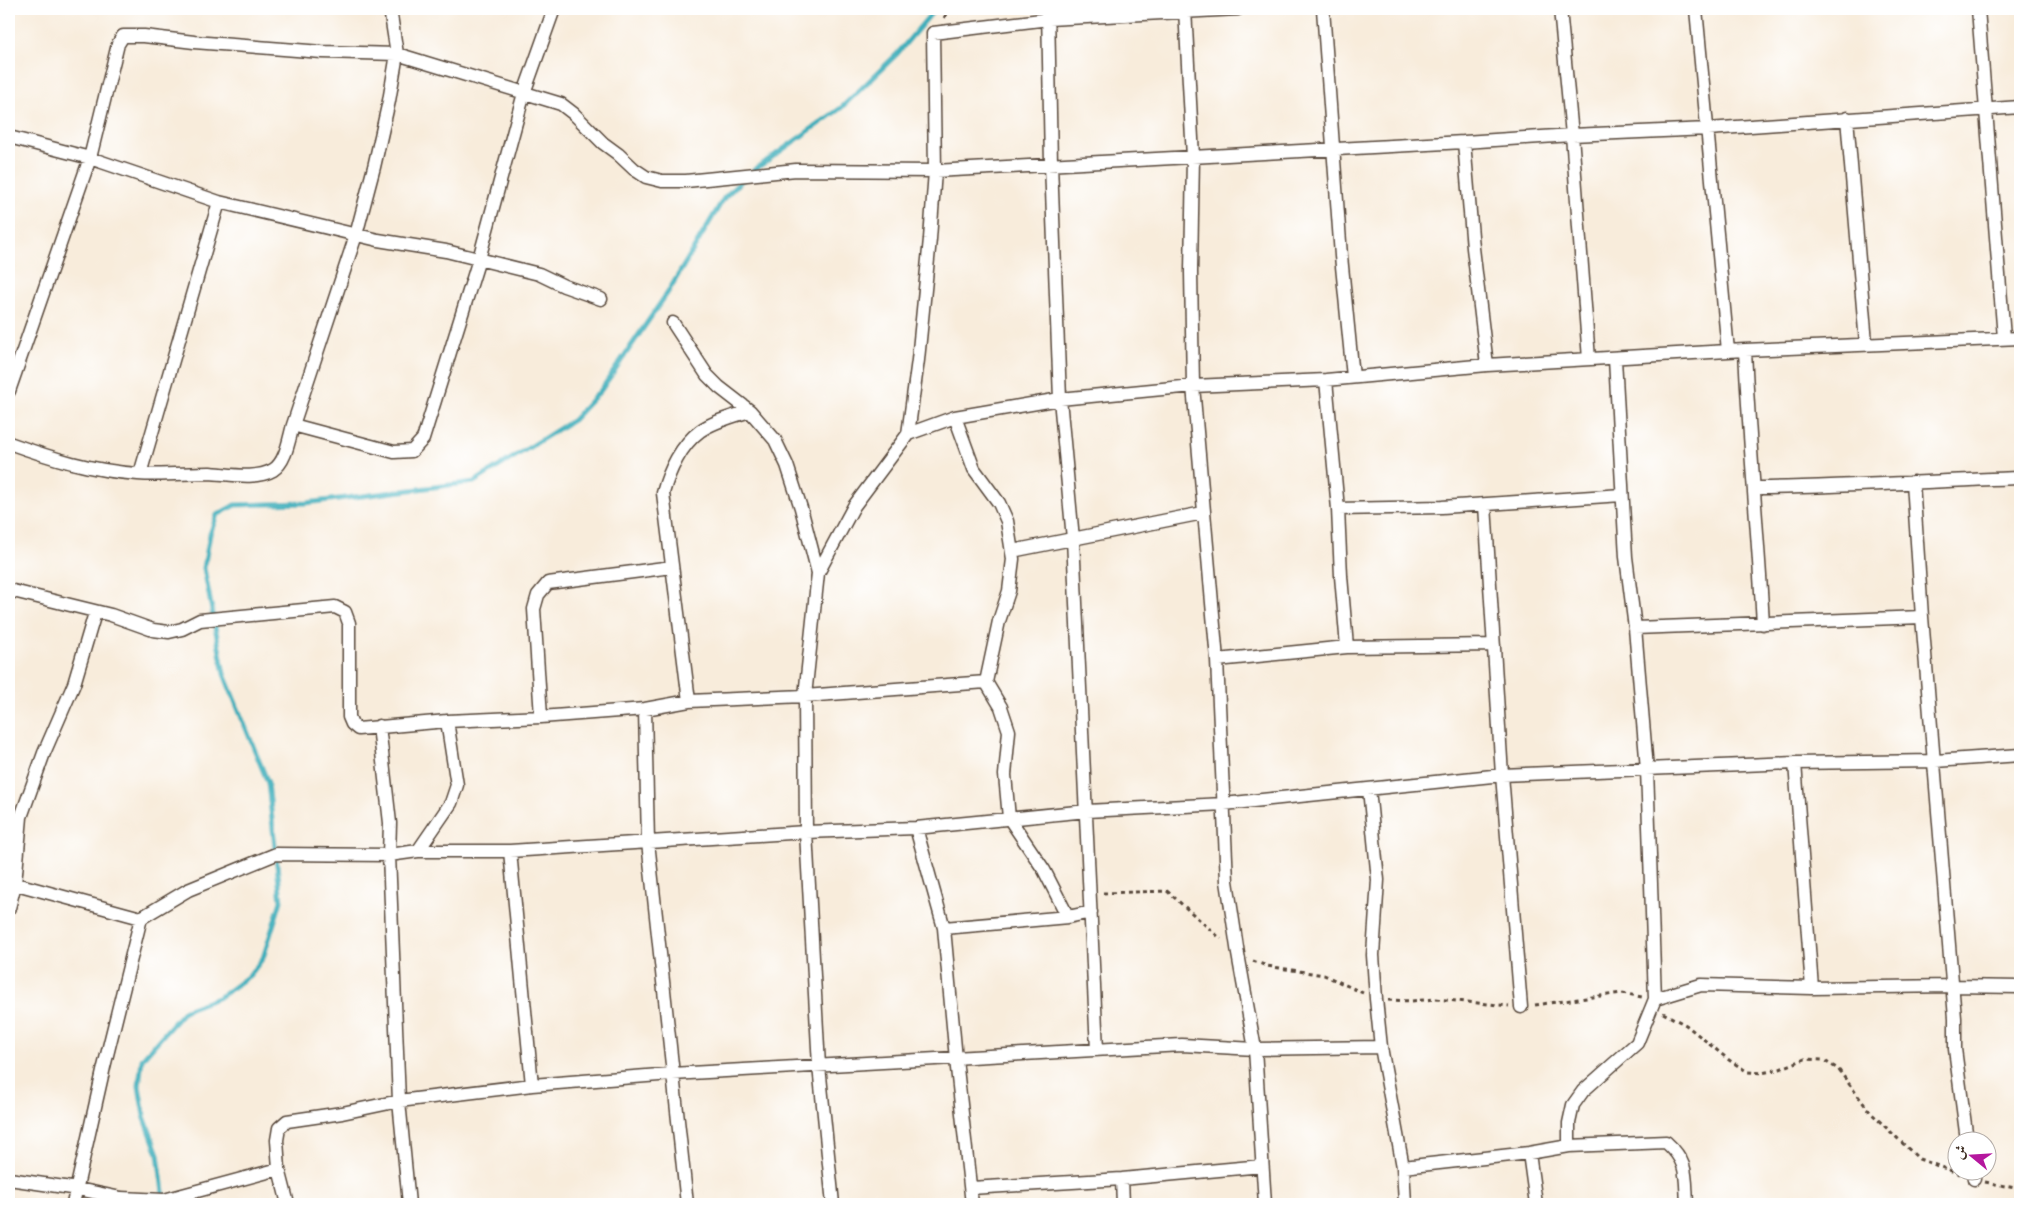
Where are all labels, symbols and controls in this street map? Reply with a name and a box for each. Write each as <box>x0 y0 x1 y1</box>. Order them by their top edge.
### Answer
north arrow <box>1946 1130 1996 1180</box>
text: ش <box>1952 1143 1969 1161</box>

